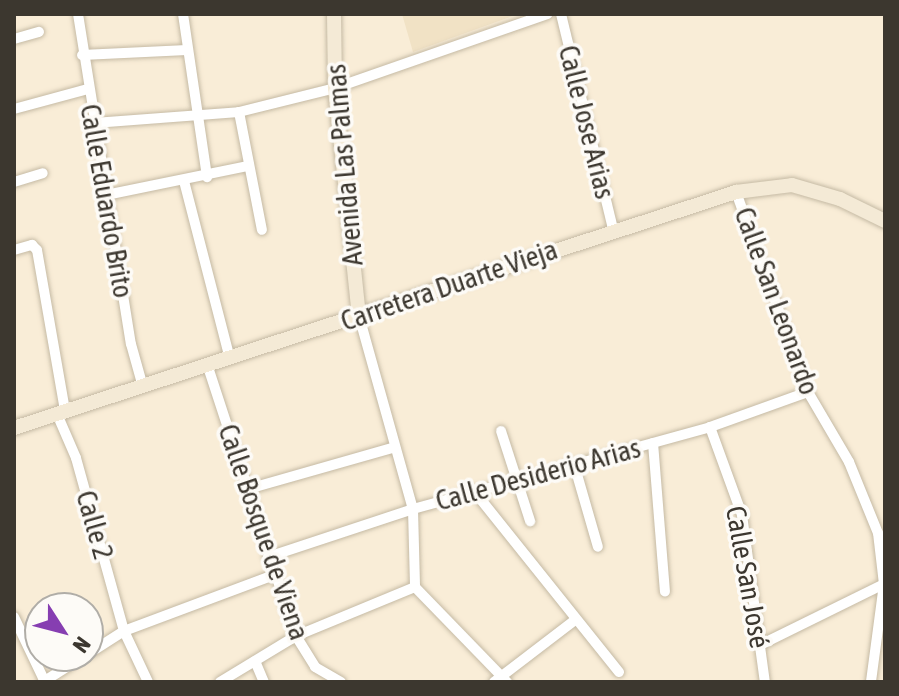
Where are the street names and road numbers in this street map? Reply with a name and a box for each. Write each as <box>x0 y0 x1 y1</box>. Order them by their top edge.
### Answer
street label: Calle Jose Arias <box>552 42 622 202</box>
street label: Avenida Las Palmas <box>318 63 370 267</box>
street label: Calle Eduardo Brito <box>73 102 141 300</box>
street label: Calle San Leonardo <box>728 203 826 399</box>
street label: Carretera Duarte Vieja <box>336 232 562 338</box>
street label: Calle Bosque de Viena <box>211 420 317 644</box>
street label: Calle Desiderio Arias <box>432 431 644 517</box>
street label: Calle 2 <box>69 487 121 563</box>
street label: Calle San José <box>719 503 777 651</box>

